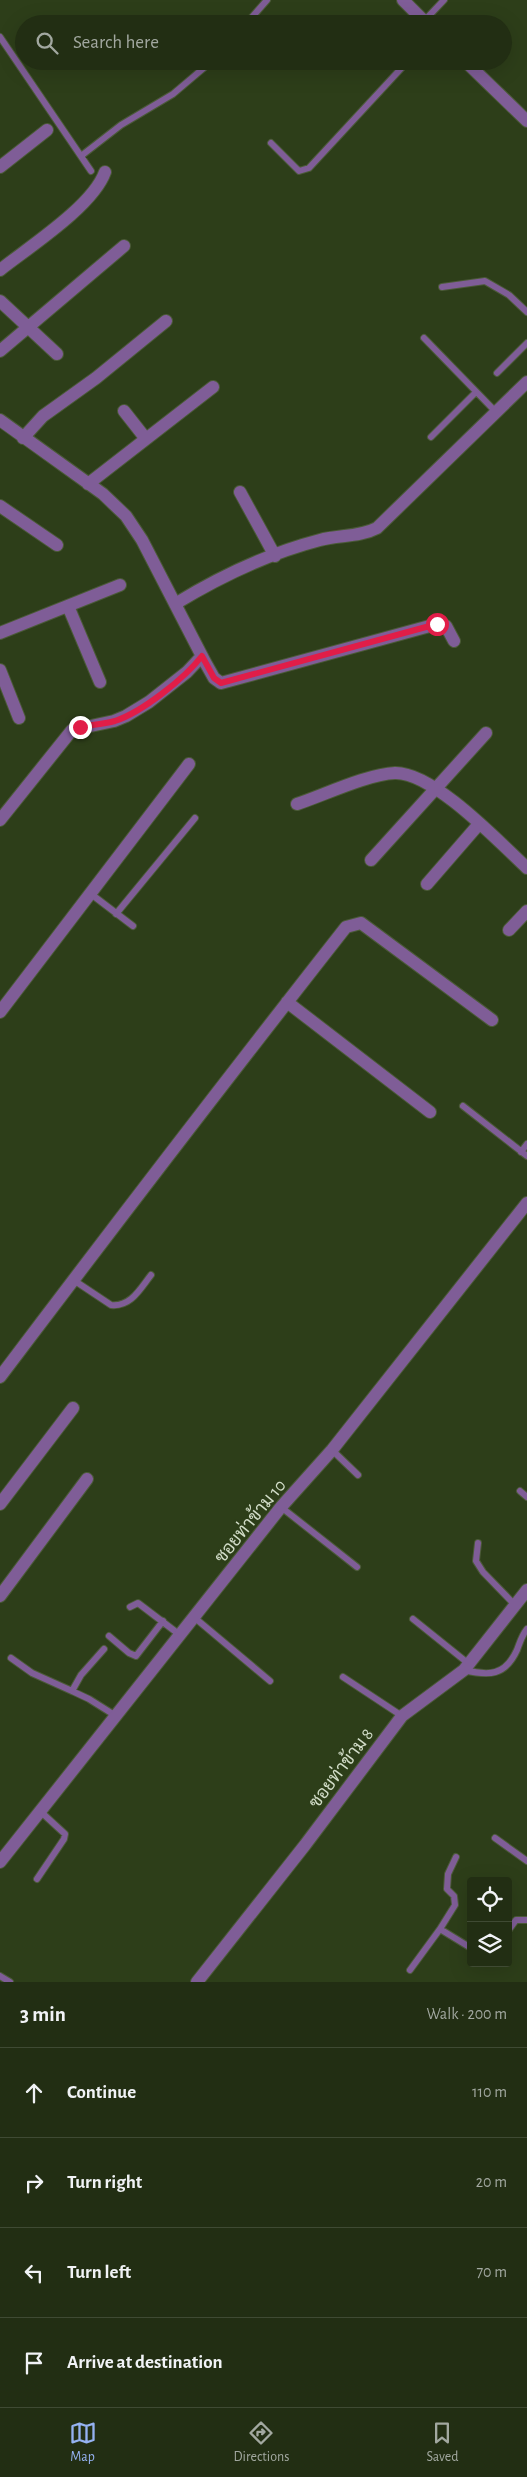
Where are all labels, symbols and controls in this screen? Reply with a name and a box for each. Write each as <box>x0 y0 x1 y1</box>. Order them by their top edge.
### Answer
search box <box>15 15 512 70</box>
icon: search <box>33 29 61 57</box>
text: Search here <box>73 33 159 52</box>
route start <box>426 613 449 636</box>
route end <box>69 716 92 739</box>
street label: ซอยท่าข้าม 10 <box>209 1474 290 1567</box>
street label: ซอยท่าข้าม 8 <box>303 1723 377 1812</box>
map controls <box>467 1877 512 1967</box>
button: locate <box>467 1877 512 1922</box>
button: layers <box>467 1922 512 1967</box>
text: 3 min <box>20 2004 66 2025</box>
text: Walk · 200 m <box>426 2006 507 2022</box>
icon: ahead <box>20 2079 48 2107</box>
text: Continue <box>67 2083 136 2102</box>
text: 110 m <box>472 2084 507 2100</box>
icon: right <box>20 2169 48 2197</box>
text: Turn right <box>67 2173 142 2192</box>
text: 20 m <box>476 2174 507 2190</box>
icon: left <box>20 2259 48 2287</box>
text: Turn left <box>67 2263 131 2282</box>
text: 70 m <box>476 2264 507 2280</box>
icon: arrive <box>20 2349 48 2377</box>
text: Arrive at destination <box>67 2353 223 2372</box>
tab: Map <box>69 2419 97 2466</box>
tab: Directions <box>234 2419 289 2466</box>
tab: Saved <box>426 2419 458 2466</box>

